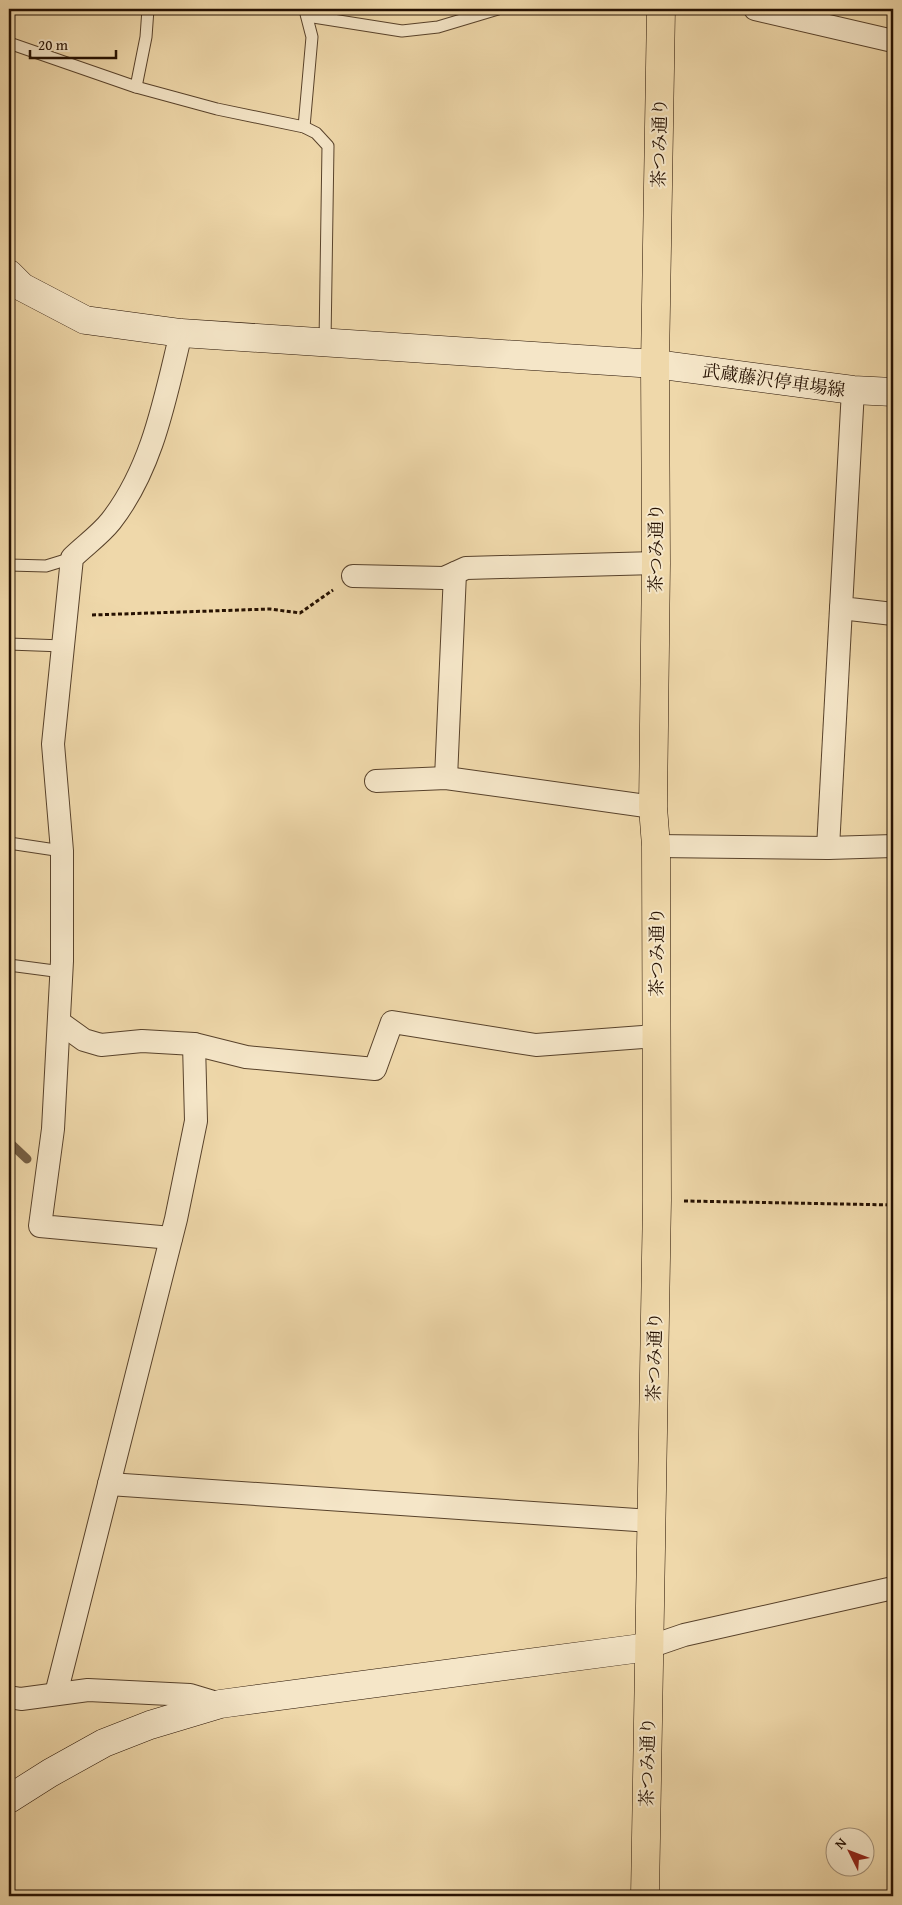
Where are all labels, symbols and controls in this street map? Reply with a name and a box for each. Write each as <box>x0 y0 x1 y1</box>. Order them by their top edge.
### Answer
scale bar <box>30 28 116 60</box>
text: 20 m <box>38 34 69 55</box>
street label: 茶つみ通り <box>645 98 673 188</box>
street label: 武蔵藤沢停車場線 <box>701 357 847 403</box>
street label: 茶つみ通り <box>642 503 669 593</box>
street label: 茶つみ通り <box>643 907 670 997</box>
street label: 茶つみ通り <box>640 1312 668 1402</box>
street label: 茶つみ通り <box>633 1717 661 1807</box>
north arrow <box>824 1828 874 1878</box>
text: N <box>830 1833 851 1853</box>

